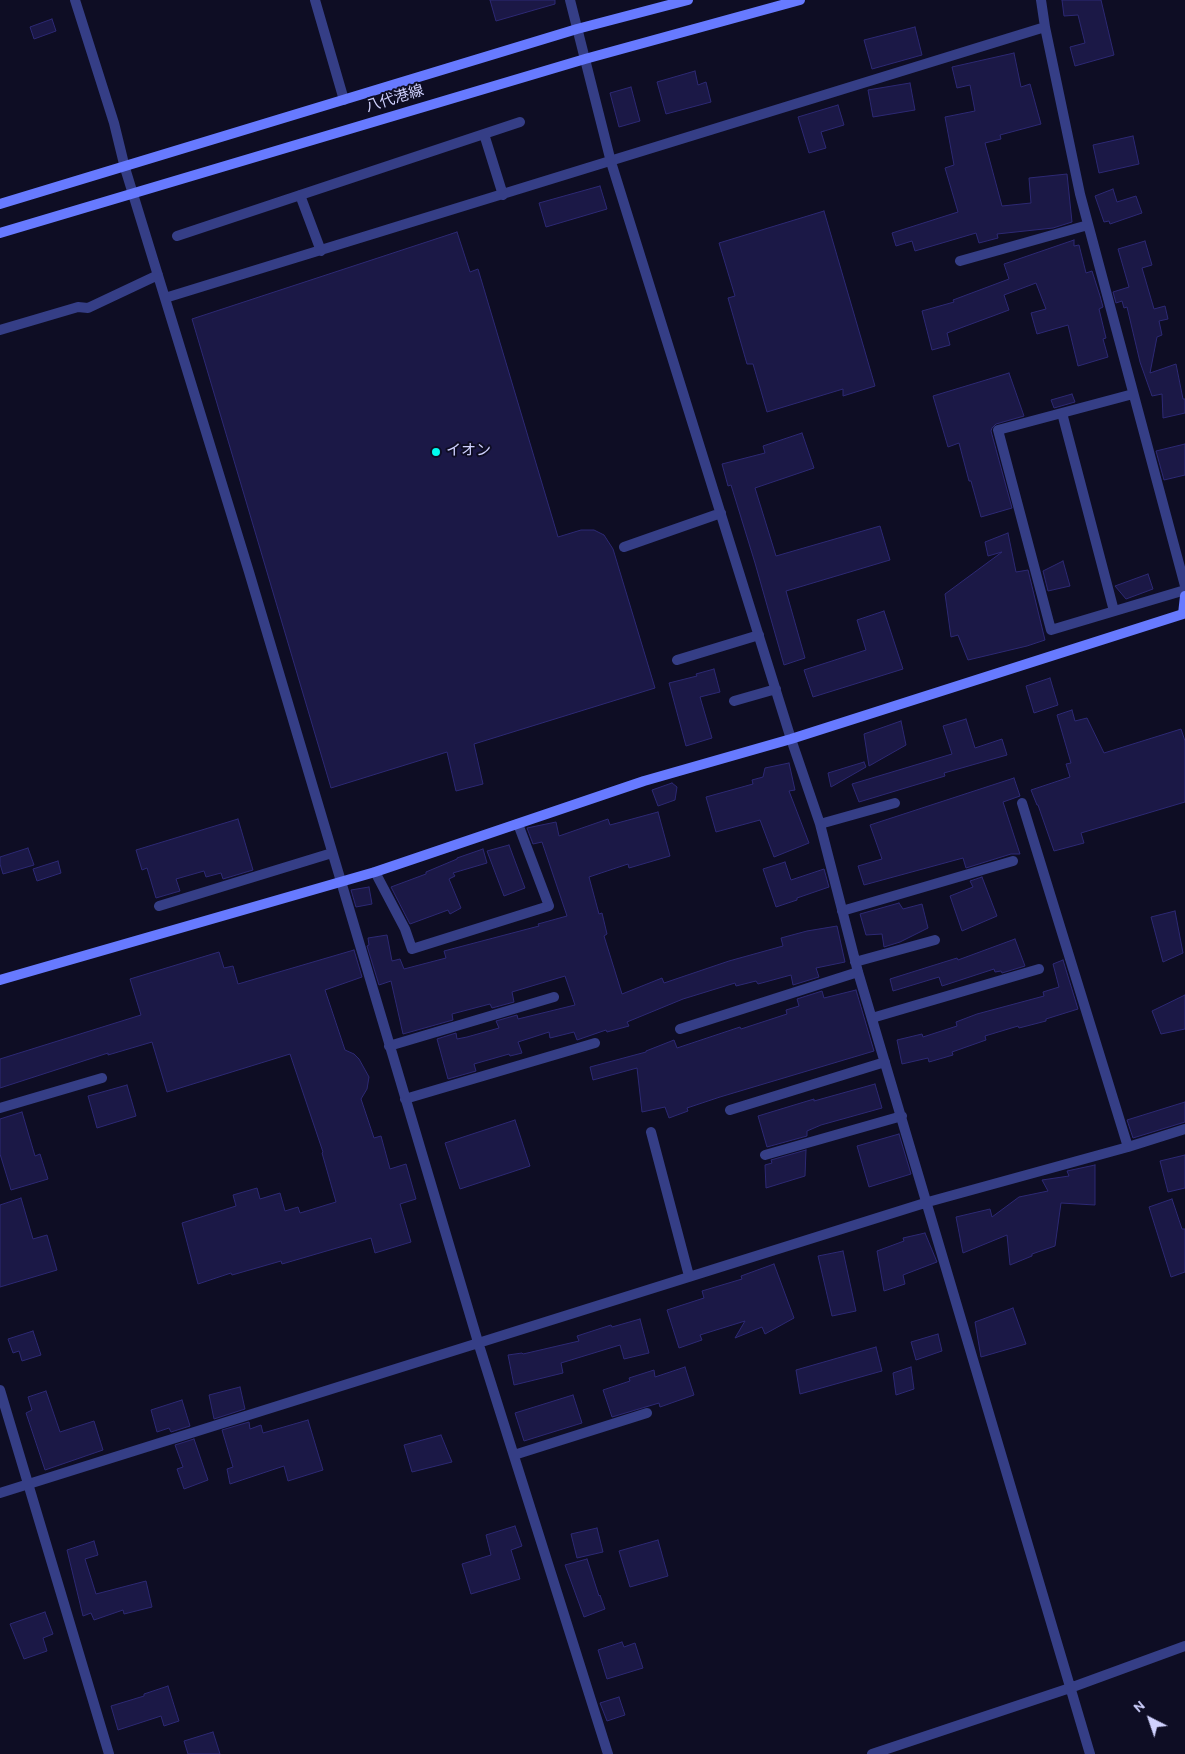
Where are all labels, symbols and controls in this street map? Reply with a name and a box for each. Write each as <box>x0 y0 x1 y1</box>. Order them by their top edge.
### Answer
street label: 八代港線 <box>364 83 426 117</box>
place label: イオン <box>446 443 491 461</box>
marker: イオン <box>430 446 442 458</box>
north arrow <box>1125 1694 1175 1744</box>
text: N <box>1130 1698 1149 1717</box>

